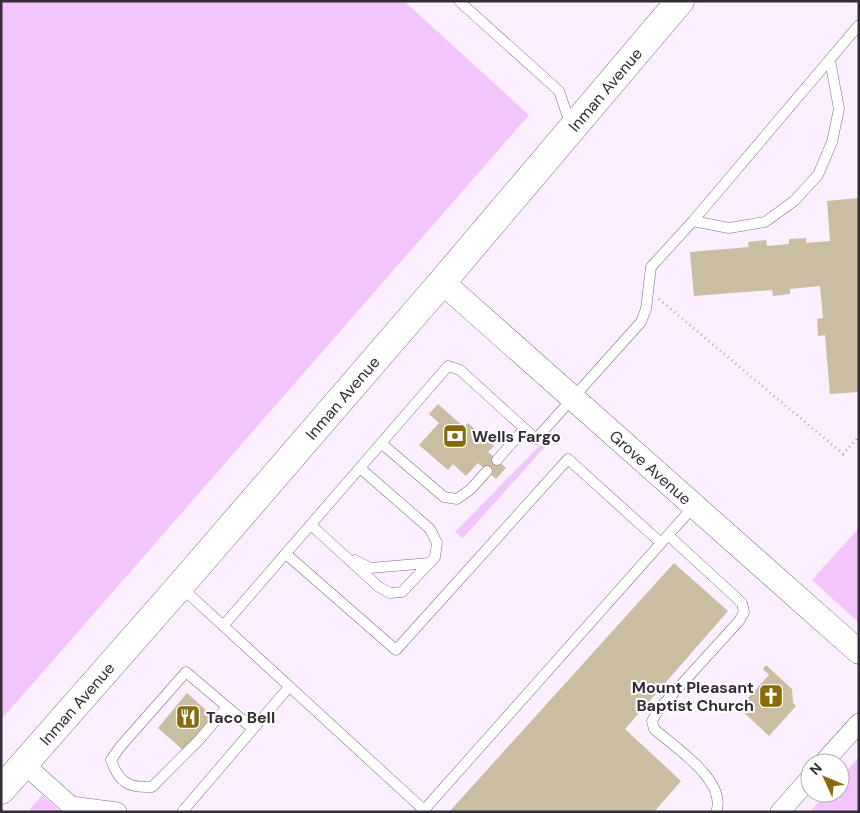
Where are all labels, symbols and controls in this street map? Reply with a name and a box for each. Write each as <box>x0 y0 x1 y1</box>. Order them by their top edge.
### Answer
street label: Inman Avenue <box>564 43 647 136</box>
street label: Inman Avenue <box>301 352 385 444</box>
bank icon: Wells Fargo <box>442 423 468 449</box>
place label: Wells Fargo <box>472 426 561 447</box>
street label: Grove Avenue <box>605 426 696 509</box>
street label: Inman Avenue <box>35 658 119 750</box>
place label: Mount Pleasant Baptist Church <box>632 677 754 716</box>
church icon: Mount Pleasant Baptist Church <box>758 683 784 709</box>
restaurant icon: Taco Bell <box>175 704 201 730</box>
place label: Taco Bell <box>206 707 275 728</box>
north arrow <box>800 753 850 803</box>
text: N <box>806 759 826 779</box>

